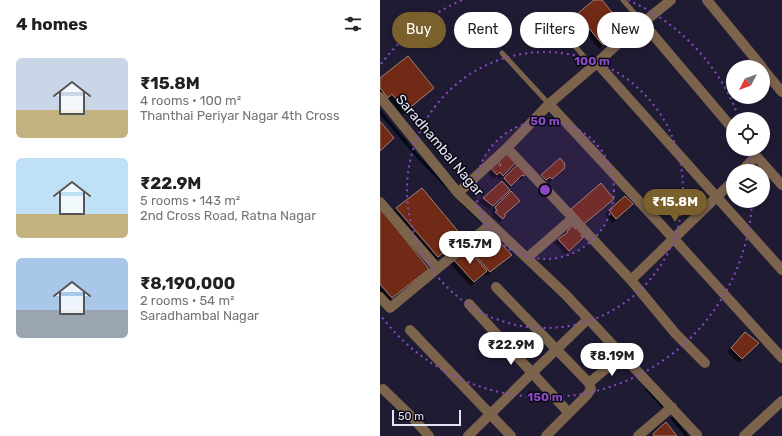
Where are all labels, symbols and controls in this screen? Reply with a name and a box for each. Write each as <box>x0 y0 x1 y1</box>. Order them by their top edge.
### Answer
chip: Buy <box>392 12 446 48</box>
chip: Rent <box>454 12 512 48</box>
chip: Filters <box>520 12 589 48</box>
chip: New <box>597 12 654 48</box>
icon: filters <box>342 13 364 35</box>
text: 4 homes <box>16 14 88 34</box>
text: 100 m <box>574 54 610 68</box>
north arrow <box>726 60 770 104</box>
map controls <box>726 60 770 208</box>
text: ₹15.8M <box>140 73 200 93</box>
icon: home <box>48 74 96 122</box>
street label: Saradhambal Nagar <box>392 91 488 200</box>
text: 4 rooms · 100 m² <box>140 93 241 108</box>
text: Thanthai Periyar Nagar 4th Cross <box>140 108 340 123</box>
button: locate <box>726 112 770 156</box>
text: 50 m <box>530 114 560 128</box>
button: layers <box>726 164 770 208</box>
text: ₹22.9M <box>140 173 201 193</box>
icon: home <box>48 174 96 222</box>
centre of rings <box>538 183 552 197</box>
pin: ₹15.8M <box>642 189 708 223</box>
text: 5 rooms · 143 m² <box>140 193 240 208</box>
text: ₹15.8M <box>652 194 698 209</box>
text: 2nd Cross Road, Ratna Nagar <box>140 208 316 223</box>
pin: ₹15.7M <box>437 231 503 265</box>
text: ₹15.7M <box>448 236 492 251</box>
text: ₹8,190,000 <box>140 273 235 293</box>
icon: home <box>48 274 96 322</box>
text: 2 rooms · 54 m² <box>140 293 234 308</box>
text: Saradhambal Nagar <box>140 308 259 323</box>
pin: ₹22.9M <box>478 332 544 366</box>
text: ₹22.9M <box>488 337 534 352</box>
pin: ₹8.19M <box>579 343 645 377</box>
text: ₹8.19M <box>590 348 634 363</box>
text: 150 m <box>527 390 563 404</box>
scale bar <box>392 408 461 427</box>
text: 50 m <box>398 410 424 423</box>

